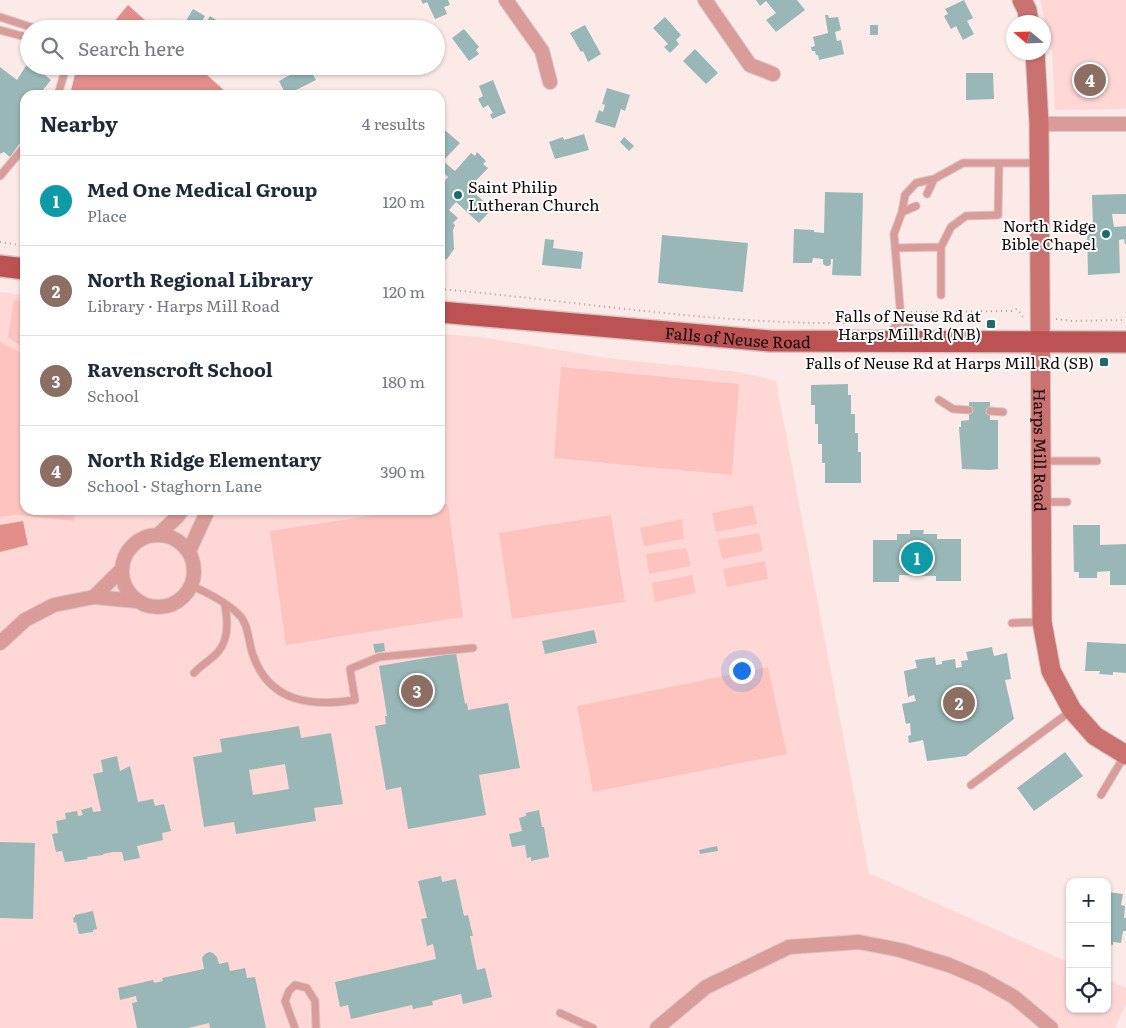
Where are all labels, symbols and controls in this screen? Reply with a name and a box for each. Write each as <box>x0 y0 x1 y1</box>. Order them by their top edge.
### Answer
north arrow <box>1006 15 1051 60</box>
search box <box>20 20 445 75</box>
icon: search <box>38 34 66 62</box>
text: Search here <box>78 34 185 62</box>
pin: 4 <box>1074 61 1106 99</box>
text: Nearby <box>40 107 118 138</box>
text: 4 results <box>362 111 425 135</box>
place label: Saint Philip Lutheran Church <box>468 174 600 216</box>
text: Med One Medical Group <box>87 175 317 203</box>
text: 1 <box>53 189 59 213</box>
text: 120 m <box>382 189 425 213</box>
marker: Saint Philip Lutheran Church <box>452 189 464 201</box>
text: Place <box>87 203 127 227</box>
place label: North Ridge Bible Chapel <box>1001 213 1096 255</box>
marker: North Ridge Bible Chapel <box>1100 228 1112 240</box>
text: North Regional Library <box>87 265 313 293</box>
text: 2 <box>52 279 60 303</box>
text: 120 m <box>382 279 425 303</box>
text: Library · Harps Mill Road <box>87 293 280 317</box>
place label: Falls of Neuse Rd at Harps Mill Rd (NB) <box>835 303 982 345</box>
marker: Falls of Neuse Rd at Harps Mill Rd (NB) <box>985 318 997 330</box>
street label: Falls of Neuse Road <box>664 320 811 353</box>
place label: Falls of Neuse Rd at Harps Mill Rd (SB) <box>805 350 1094 374</box>
text: Ravenscroft School <box>87 355 273 383</box>
marker: Falls of Neuse Rd at Harps Mill Rd (SB) <box>1098 356 1110 368</box>
text: 3 <box>52 369 60 393</box>
text: 180 m <box>382 369 425 393</box>
text: School <box>87 383 139 407</box>
street label: Harps Mill Road <box>1029 388 1053 512</box>
text: North Ridge Elementary <box>87 445 321 473</box>
text: 4 <box>51 459 61 483</box>
text: 390 m <box>380 459 425 483</box>
text: School · Staghorn Lane <box>87 473 262 497</box>
pin: 1 <box>901 539 933 577</box>
your location <box>729 658 755 684</box>
pin: 3 <box>401 672 433 710</box>
pin: 2 <box>943 684 975 722</box>
map controls <box>1066 878 1111 1013</box>
button: + <box>1066 878 1111 923</box>
button: − <box>1066 923 1111 968</box>
button: locate <box>1066 968 1111 1013</box>

